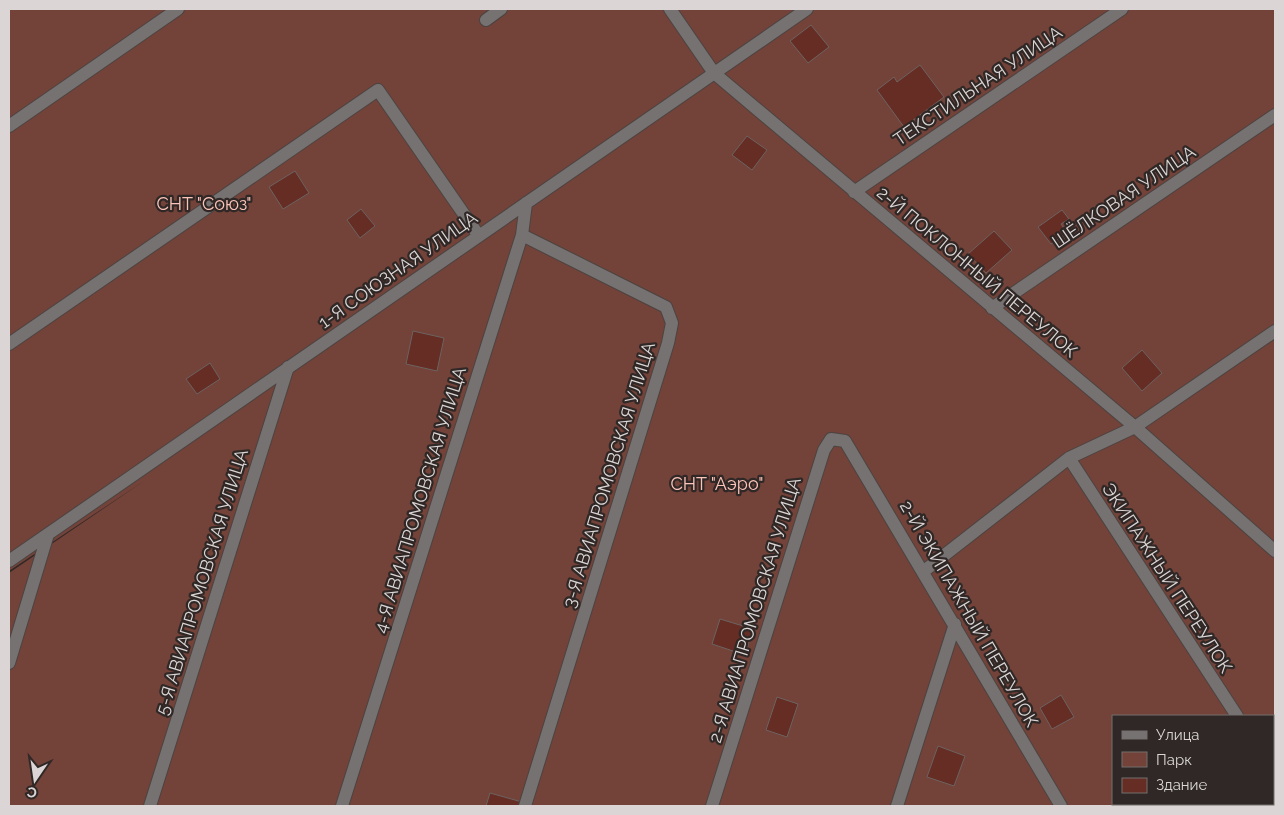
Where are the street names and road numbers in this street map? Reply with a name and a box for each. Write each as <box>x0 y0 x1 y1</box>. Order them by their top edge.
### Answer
street label: ТЕКСТИЛЬНАЯ УЛИЦА <box>890 21 1066 150</box>
street label: ШЁЛКОВАЯ УЛИЦА <box>1048 141 1199 252</box>
street label: 2-Й ПОКЛОННЫЙ ПЕРЕУЛОК <box>873 182 1082 362</box>
street label: 1-Я СОЮЗНАЯ УЛИЦА <box>314 207 481 332</box>
street label: 3-Я АВИАПРОМОВСКАЯ УЛИЦА <box>558 339 659 610</box>
street label: 4-Я АВИАПРОМОВСКАЯ УЛИЦА <box>369 364 470 635</box>
street label: 5-Я АВИАПРОМОВСКАЯ УЛИЦА <box>151 446 252 717</box>
street label: 2-Я АВИАПРОМОВСКАЯ УЛИЦА <box>704 475 805 745</box>
street label: ЭКИПАЖНЫЙ ПЕРЕУЛОК <box>1098 479 1237 677</box>
street label: 2-Й ЭКИПАЖНЫЙ ПЕРЕУЛОК <box>896 497 1043 731</box>

